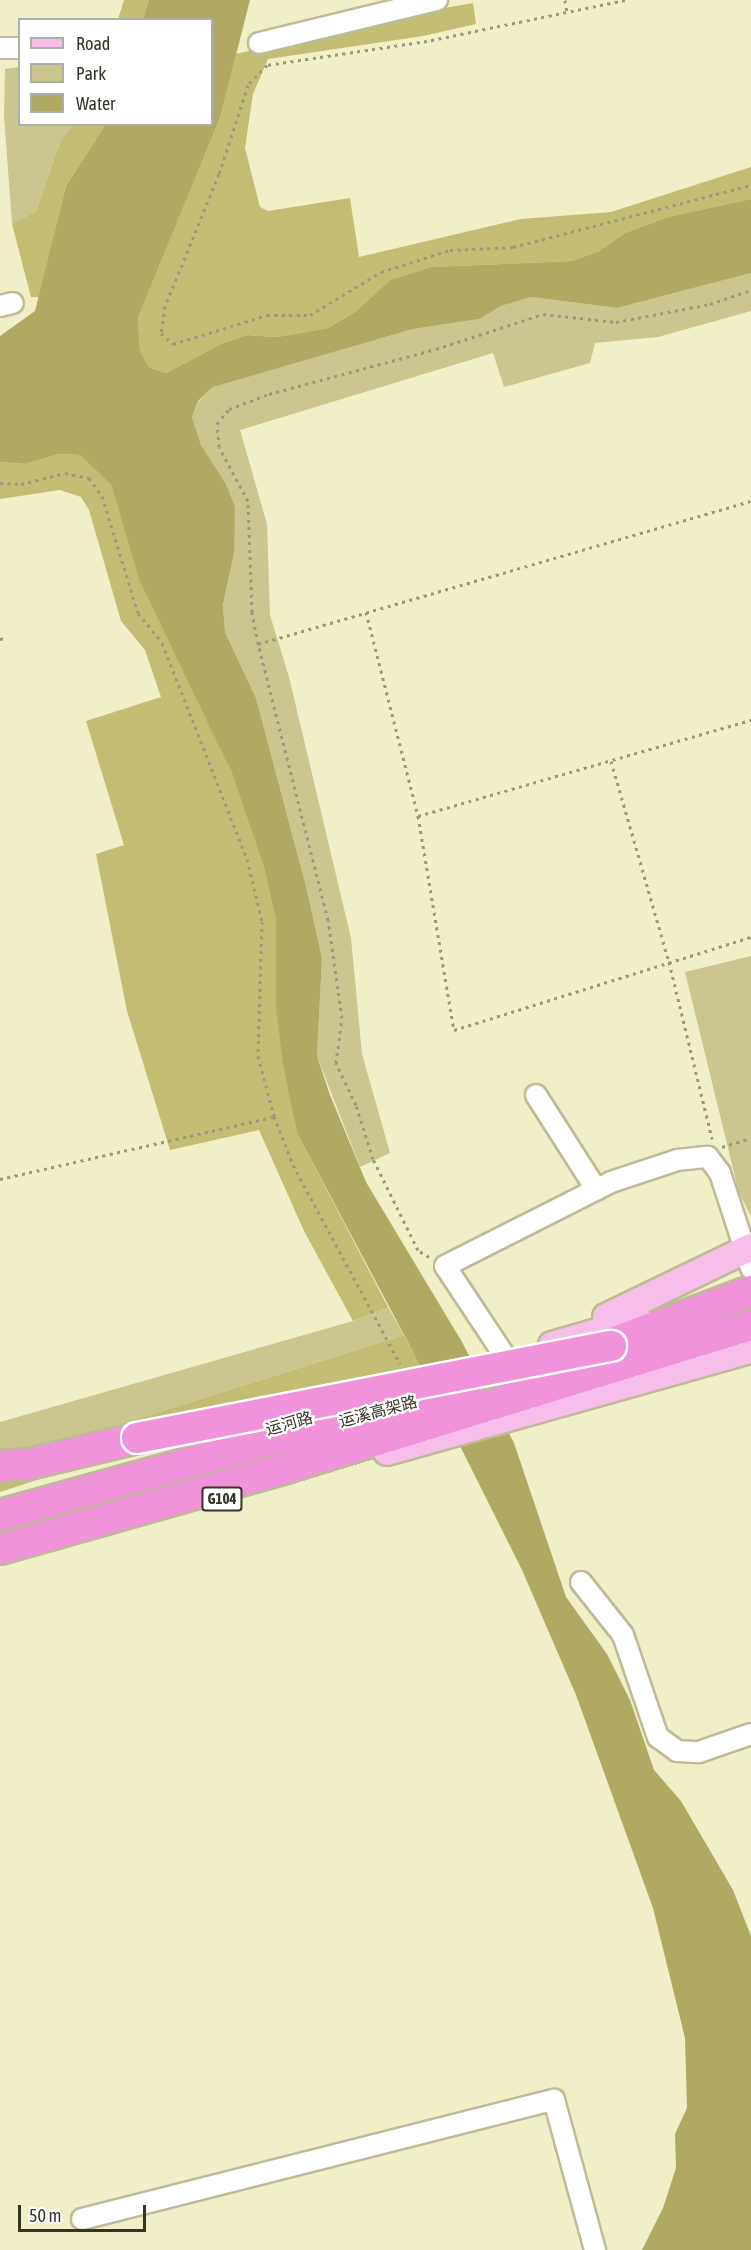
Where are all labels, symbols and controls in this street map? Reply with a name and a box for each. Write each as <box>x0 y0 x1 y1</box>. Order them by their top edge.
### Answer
legend <box>18 18 213 126</box>
text: Road <box>76 33 110 54</box>
text: Park <box>76 63 106 84</box>
text: Water <box>76 93 115 114</box>
street label: 运溪高架路 <box>337 1391 419 1431</box>
street label: 运河路 <box>263 1407 315 1439</box>
road number: G104 <box>201 1487 243 1511</box>
scale bar <box>21 2193 148 2231</box>
text: 50 m <box>29 2205 61 2226</box>

